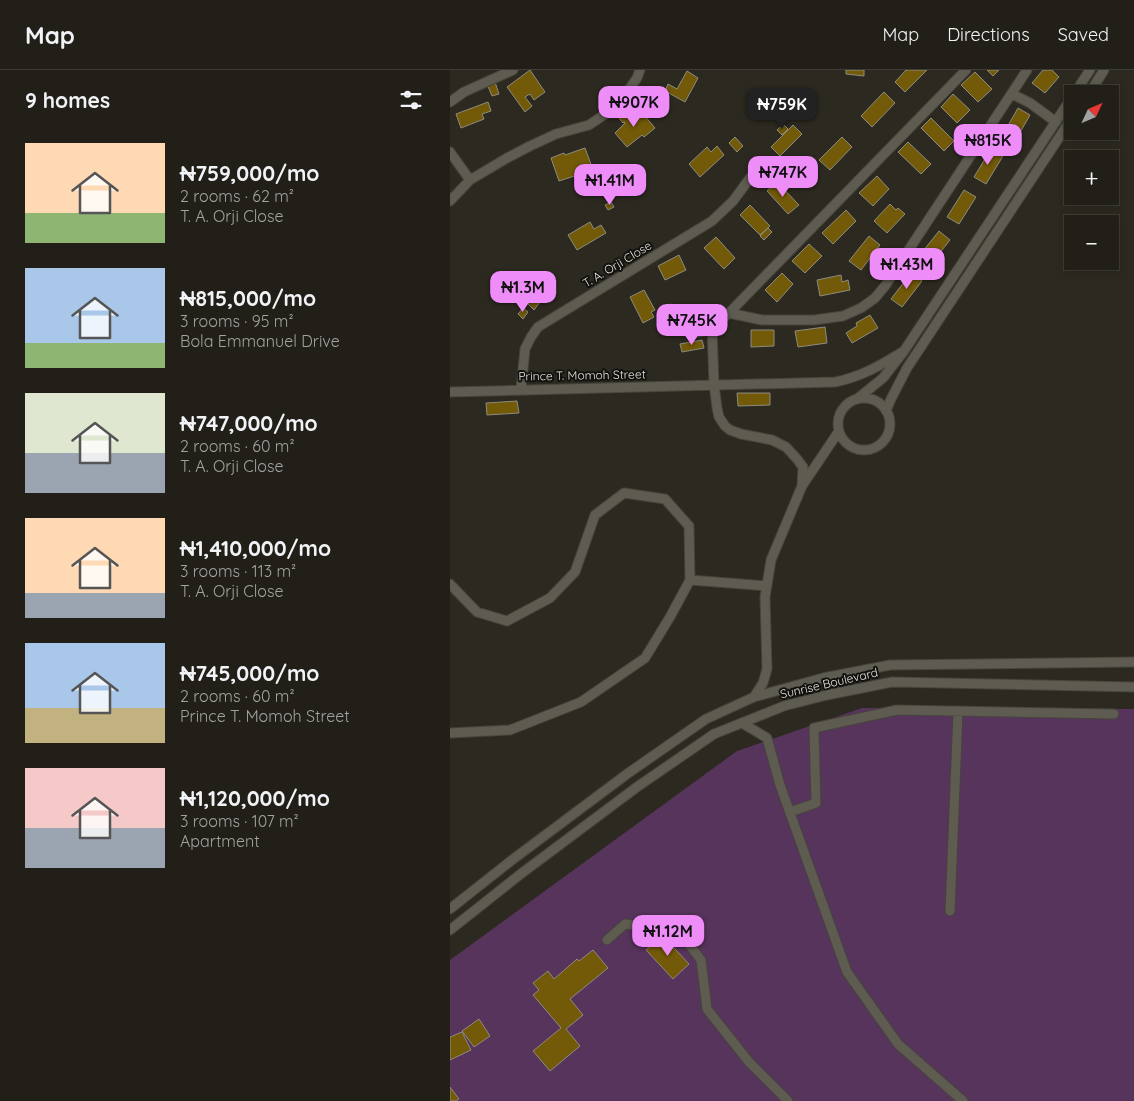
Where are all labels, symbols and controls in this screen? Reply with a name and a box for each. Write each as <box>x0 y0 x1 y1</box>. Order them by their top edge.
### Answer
text: Map <box>25 20 75 50</box>
text: Map <box>882 23 919 46</box>
text: Directions <box>947 23 1030 46</box>
text: Saved <box>1058 23 1109 46</box>
pin: ₦907K <box>599 85 669 128</box>
north arrow <box>1064 85 1119 140</box>
map controls <box>1064 85 1119 270</box>
icon: filters <box>397 86 425 114</box>
text: 9 homes <box>25 87 110 113</box>
pin: ₦759K <box>747 88 817 130</box>
text: ₦907K <box>609 92 659 112</box>
text: ₦759K <box>757 94 807 114</box>
pin: ₦815K <box>953 124 1023 166</box>
text: ₦815K <box>965 130 1011 150</box>
button: + <box>1064 150 1119 205</box>
pin: ₦747K <box>748 156 818 198</box>
text: ₦759,000/mo <box>180 160 319 186</box>
text: ₦747K <box>759 162 807 182</box>
icon: home <box>65 163 125 223</box>
pin: ₦1.41M <box>569 164 651 206</box>
text: ₦1.41M <box>585 170 635 190</box>
text: 2 rooms · 62 m² <box>180 186 294 206</box>
text: T. A. Orji Close <box>180 206 284 226</box>
button: − <box>1064 215 1119 270</box>
street label: T. A. Orji Close <box>580 237 654 290</box>
pin: ₦1.43M <box>866 248 948 290</box>
text: ₦1.43M <box>881 254 933 274</box>
pin: ₦1.3M <box>488 270 558 313</box>
text: ₦1.3M <box>501 277 545 297</box>
text: ₦815,000/mo <box>180 285 316 311</box>
icon: home <box>65 288 125 348</box>
pin: ₦745K <box>657 304 727 346</box>
text: ₦745K <box>667 310 717 330</box>
text: 3 rooms · 95 m² <box>180 311 294 331</box>
text: Bola Emmanuel Drive <box>180 331 340 351</box>
street label: Prince T. Momoh Street <box>518 366 646 384</box>
text: ₦747,000/mo <box>180 410 318 436</box>
icon: home <box>65 413 125 473</box>
text: 2 rooms · 60 m² <box>180 436 294 456</box>
text: T. A. Orji Close <box>180 456 284 476</box>
text: ₦1,410,000/mo <box>180 535 331 561</box>
icon: home <box>65 538 125 598</box>
text: 3 rooms · 113 m² <box>180 561 296 581</box>
text: T. A. Orji Close <box>180 581 284 601</box>
text: ₦745,000/mo <box>180 660 319 686</box>
icon: home <box>65 663 125 723</box>
street label: Sunrise Boulevard <box>779 664 879 702</box>
text: 2 rooms · 60 m² <box>180 686 294 706</box>
text: Prince T. Momoh Street <box>180 706 350 726</box>
text: ₦1,120,000/mo <box>180 785 330 811</box>
icon: home <box>65 788 125 848</box>
text: 3 rooms · 107 m² <box>180 811 299 831</box>
text: Apartment <box>180 831 260 851</box>
pin: ₦1.12M <box>627 914 709 957</box>
text: ₦1.12M <box>643 921 693 941</box>

